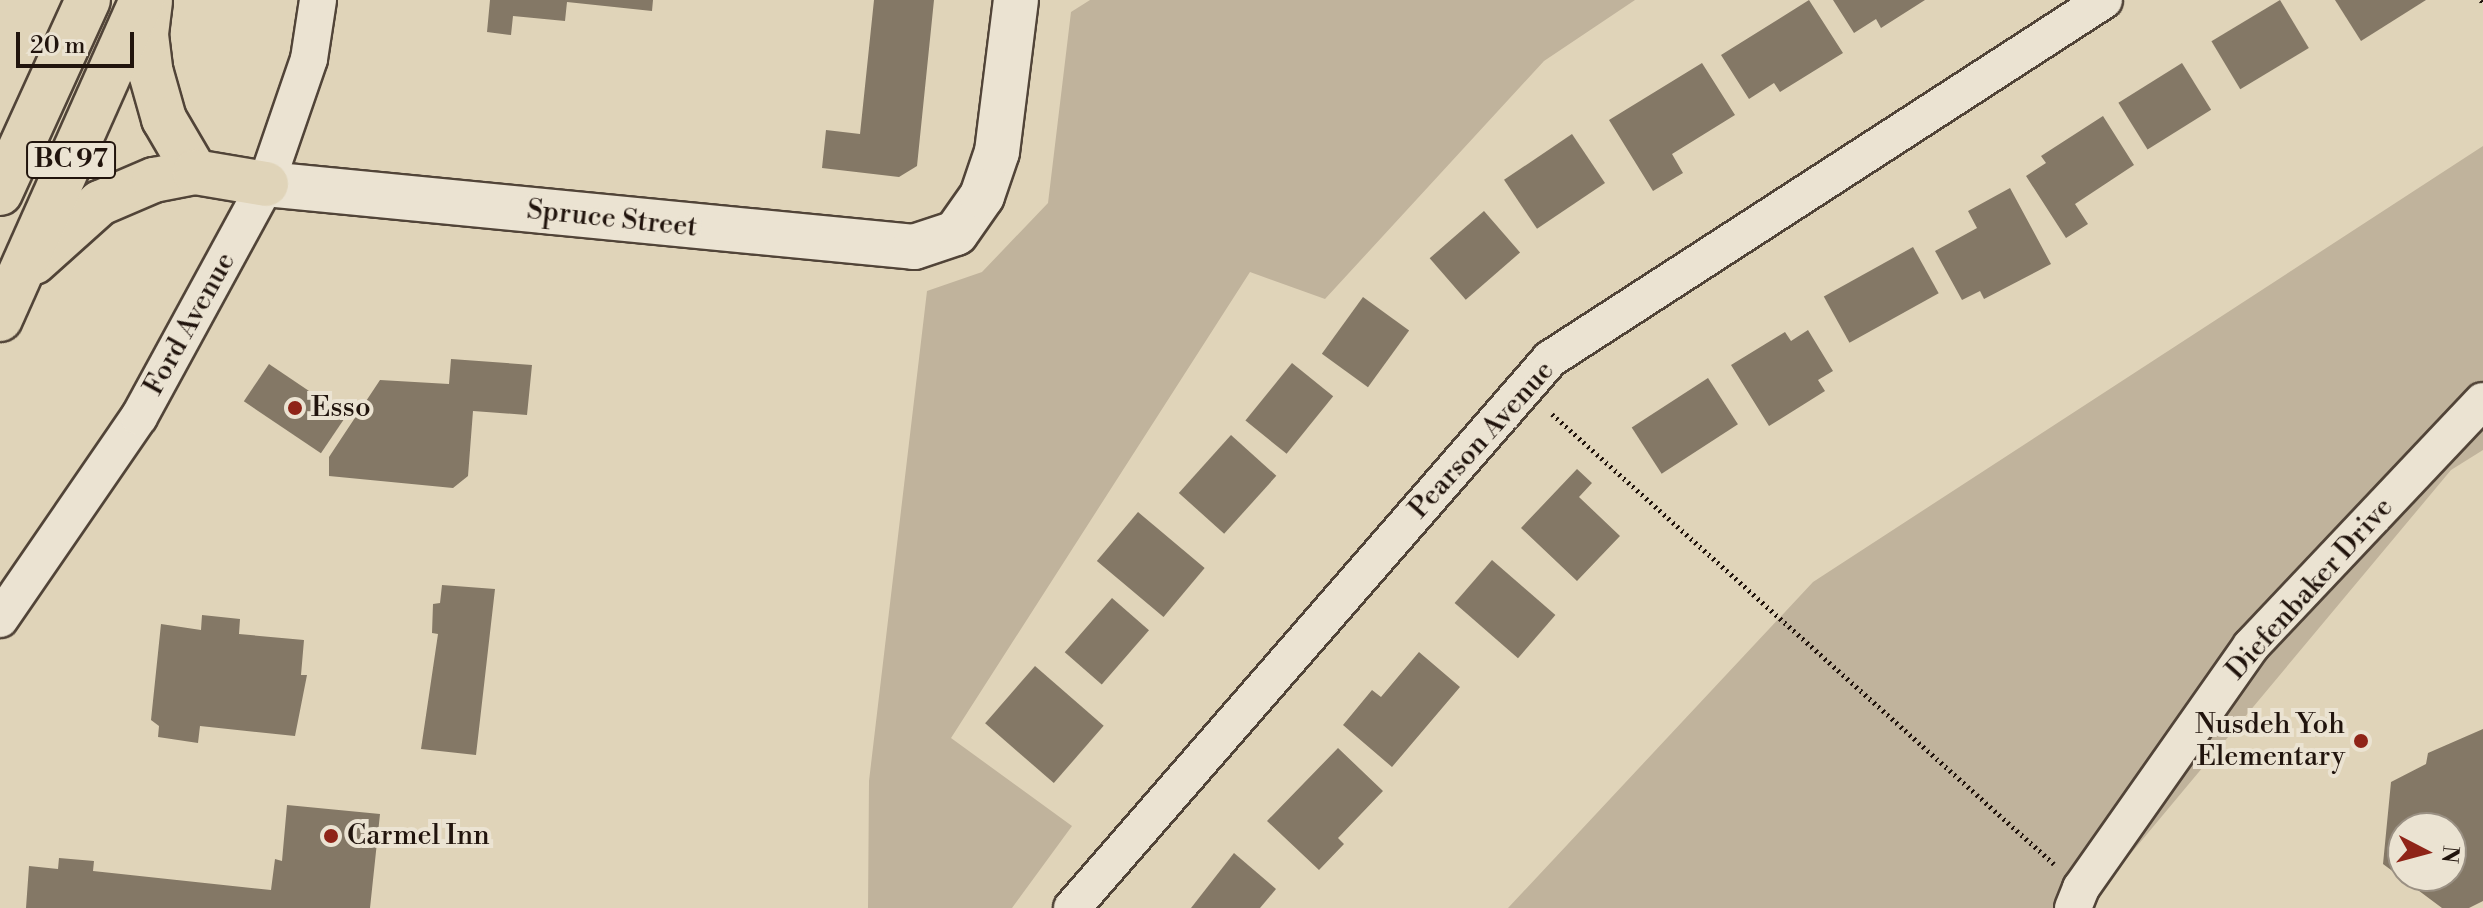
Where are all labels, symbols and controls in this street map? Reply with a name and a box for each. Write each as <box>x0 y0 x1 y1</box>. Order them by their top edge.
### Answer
scale bar <box>20 16 138 66</box>
text: 20 m <box>30 31 86 61</box>
road number: BC 97 <box>25 138 117 182</box>
street label: Spruce Street <box>525 193 699 245</box>
street label: Ford Avenue <box>137 247 243 401</box>
street label: Pearson Avenue <box>1402 354 1562 526</box>
place label: Esso <box>311 391 371 425</box>
marker: Esso <box>286 399 304 417</box>
street label: Diefenbaker Drive <box>2219 491 2401 687</box>
place label: Nusdeh Yoh Elementary <box>2195 708 2345 774</box>
marker: Nusdeh Yoh Elementary <box>2352 732 2370 750</box>
north arrow <box>2387 812 2467 892</box>
place label: Carmel Inn <box>347 819 490 853</box>
marker: Carmel Inn <box>322 827 340 845</box>
text: N <box>2435 844 2464 864</box>

